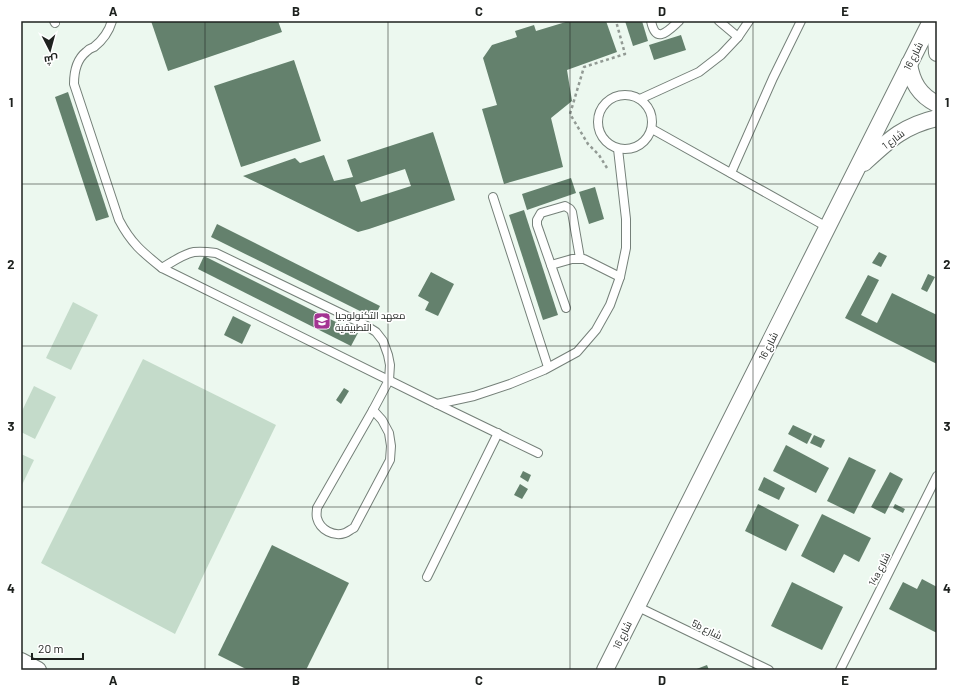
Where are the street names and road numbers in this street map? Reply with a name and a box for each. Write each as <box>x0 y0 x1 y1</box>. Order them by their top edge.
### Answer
street label: شارع 16 <box>901 40 926 73</box>
street label: شارع 1 <box>879 127 907 152</box>
street label: شارع 16 <box>756 330 781 363</box>
street label: 14a شارع <box>866 550 893 588</box>
street label: 5b شارع <box>690 617 724 642</box>
street label: شارع 16 <box>610 619 635 652</box>

